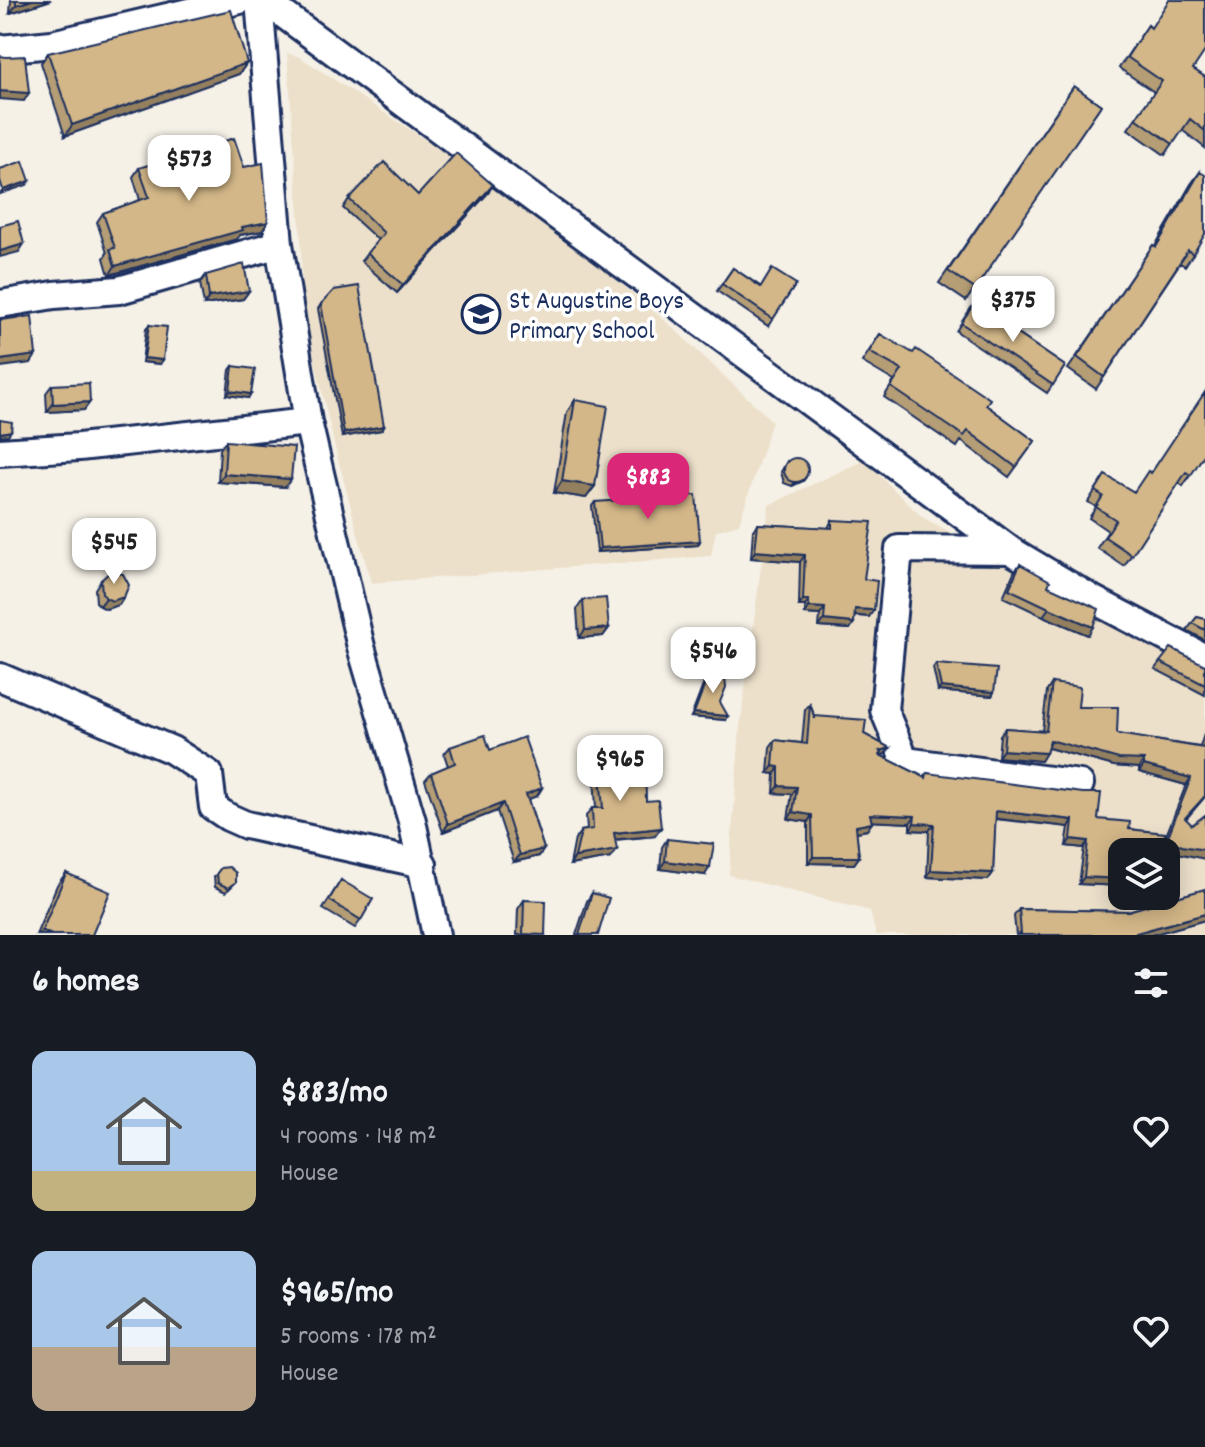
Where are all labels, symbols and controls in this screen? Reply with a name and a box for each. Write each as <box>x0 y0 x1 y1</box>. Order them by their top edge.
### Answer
pin: $573 <box>142 135 236 203</box>
text: $573 <box>166 142 212 179</box>
pin: $375 <box>966 276 1060 344</box>
text: $375 <box>990 283 1036 320</box>
place label: St Augustine Boys Primary School <box>509 284 684 351</box>
school or university icon: St Augustine Boys Primary School <box>460 293 502 335</box>
pin: $883 <box>601 453 695 521</box>
text: $883 <box>625 460 671 497</box>
pin: $545 <box>67 518 161 586</box>
text: $545 <box>90 525 138 562</box>
pin: $546 <box>666 627 760 695</box>
text: $546 <box>689 634 737 671</box>
pin: $965 <box>573 735 667 803</box>
text: $965 <box>595 742 645 779</box>
map controls <box>1108 838 1180 910</box>
button: layers <box>1108 838 1180 910</box>
text: 6 homes <box>32 959 140 1008</box>
icon: filters <box>1129 961 1173 1005</box>
text: $883/mo <box>280 1070 388 1119</box>
icon: home <box>96 1083 192 1179</box>
icon: heart <box>1129 1109 1173 1153</box>
text: 4 rooms · 148 m² <box>280 1119 436 1156</box>
text: House <box>280 1156 338 1193</box>
text: $965/mo <box>280 1270 393 1319</box>
icon: home <box>96 1283 192 1379</box>
icon: heart <box>1129 1309 1173 1353</box>
text: 5 rooms · 178 m² <box>280 1319 437 1356</box>
text: House <box>280 1356 338 1393</box>

